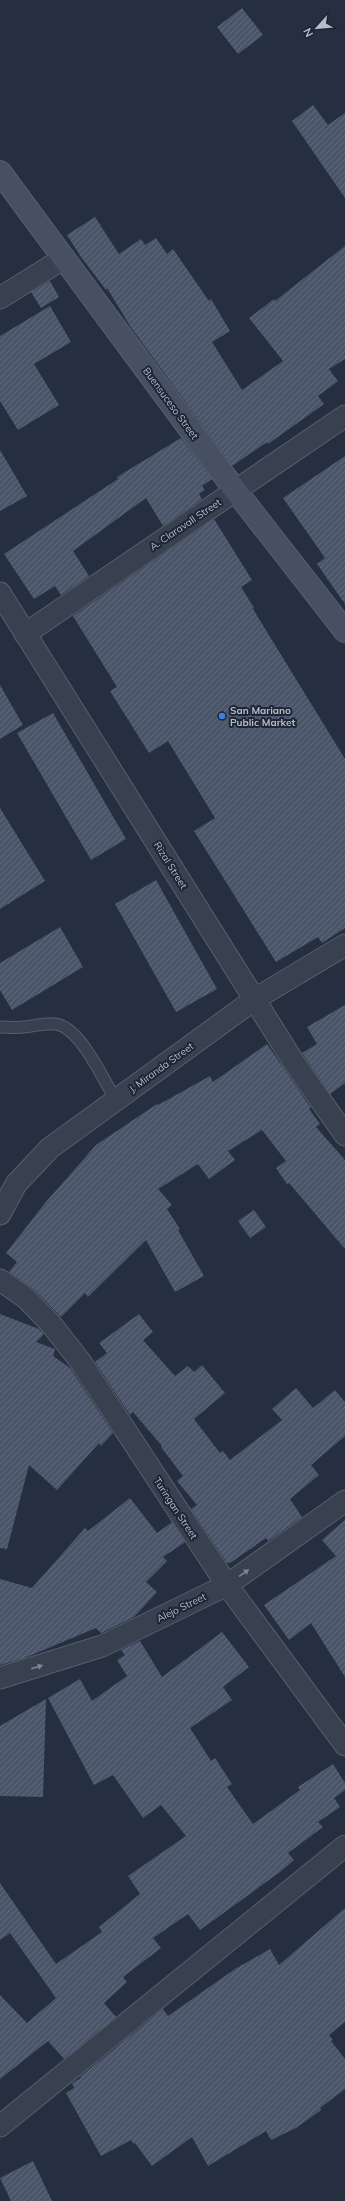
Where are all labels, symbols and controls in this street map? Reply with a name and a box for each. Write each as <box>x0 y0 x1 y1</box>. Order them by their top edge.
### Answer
north arrow <box>297 8 337 48</box>
text: N <box>300 26 316 39</box>
street label: Buensuceso Street <box>140 365 201 442</box>
street label: A. Claravall Street <box>147 495 224 553</box>
place label: San Mariano Public Market <box>230 704 295 729</box>
marker: San Mariano Public Market <box>217 711 227 721</box>
street label: Rizal Street <box>151 839 190 892</box>
street label: J. Miranda Street <box>126 1039 197 1095</box>
street label: Turingan Street <box>151 1475 201 1542</box>
one-way arrow <box>238 1568 249 1577</box>
street label: Alejo Street <box>154 1590 209 1625</box>
one-way arrow <box>32 1664 44 1670</box>

